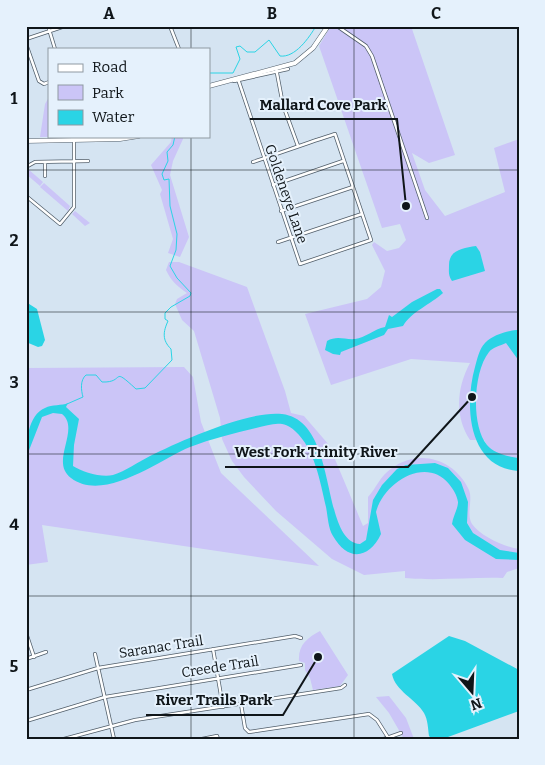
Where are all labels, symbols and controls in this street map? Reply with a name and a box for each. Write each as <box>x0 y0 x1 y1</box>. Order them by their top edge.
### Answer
text: A <box>103 4 115 23</box>
text: B <box>267 4 277 23</box>
text: C <box>431 4 441 23</box>
legend <box>48 48 210 138</box>
text: Road <box>92 58 127 76</box>
text: Park <box>92 84 124 102</box>
text: 1 <box>11 89 18 108</box>
callout: Mallard Cove Park <box>250 89 397 119</box>
text: Mallard Cove Park <box>260 96 387 114</box>
text: Water <box>92 108 135 126</box>
street label: Goldeneye Lane <box>261 142 311 246</box>
text: 2 <box>9 231 19 250</box>
text: 3 <box>9 373 19 392</box>
callout: West Fork Trinity River <box>225 437 408 467</box>
text: West Fork Trinity River <box>234 443 398 461</box>
text: 4 <box>9 515 19 534</box>
street label: Saranac Trail <box>118 632 204 662</box>
street label: Creede Trail <box>180 653 260 681</box>
text: 5 <box>10 657 19 676</box>
north arrow <box>448 668 498 718</box>
callout: River Trails Park <box>146 685 283 715</box>
text: River Trails Park <box>156 691 273 709</box>
text: N <box>468 694 484 714</box>

